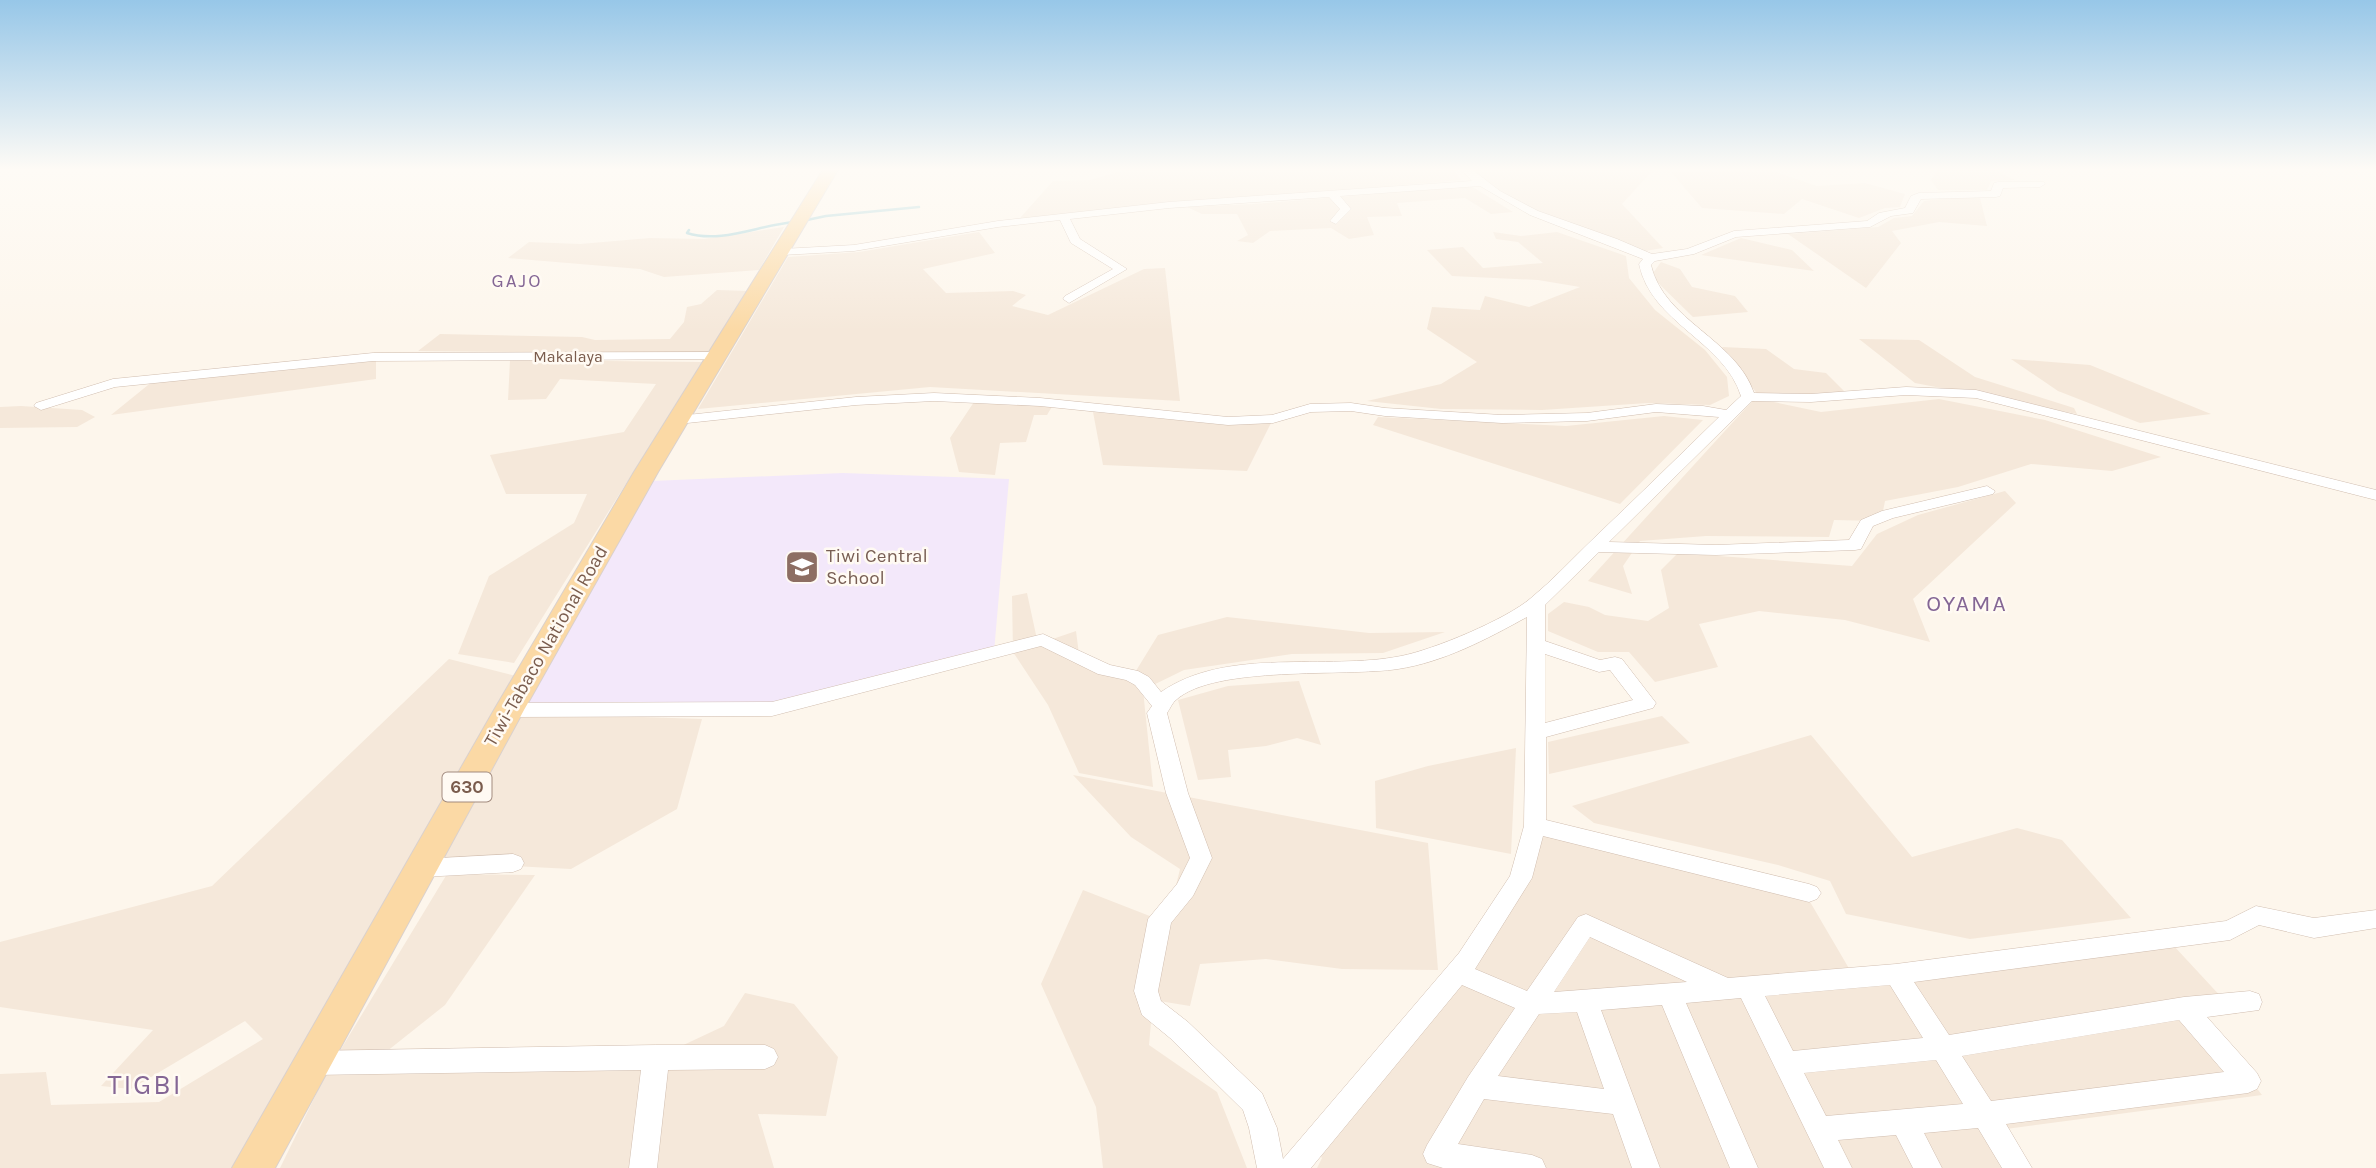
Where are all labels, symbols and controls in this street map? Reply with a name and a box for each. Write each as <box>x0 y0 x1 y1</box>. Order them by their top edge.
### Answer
district label: GAJO <box>491 270 543 292</box>
street label: Makalaya <box>533 347 603 366</box>
street label: Tiwi-Tabaco National Road <box>479 542 613 750</box>
place label: Tiwi Central School <box>826 545 928 589</box>
school or university icon: Tiwi Central School <box>783 548 821 586</box>
district label: OYAMA <box>1926 590 2008 617</box>
road number: 630 <box>442 772 491 802</box>
district label: TIGBI <box>107 1068 183 1101</box>

